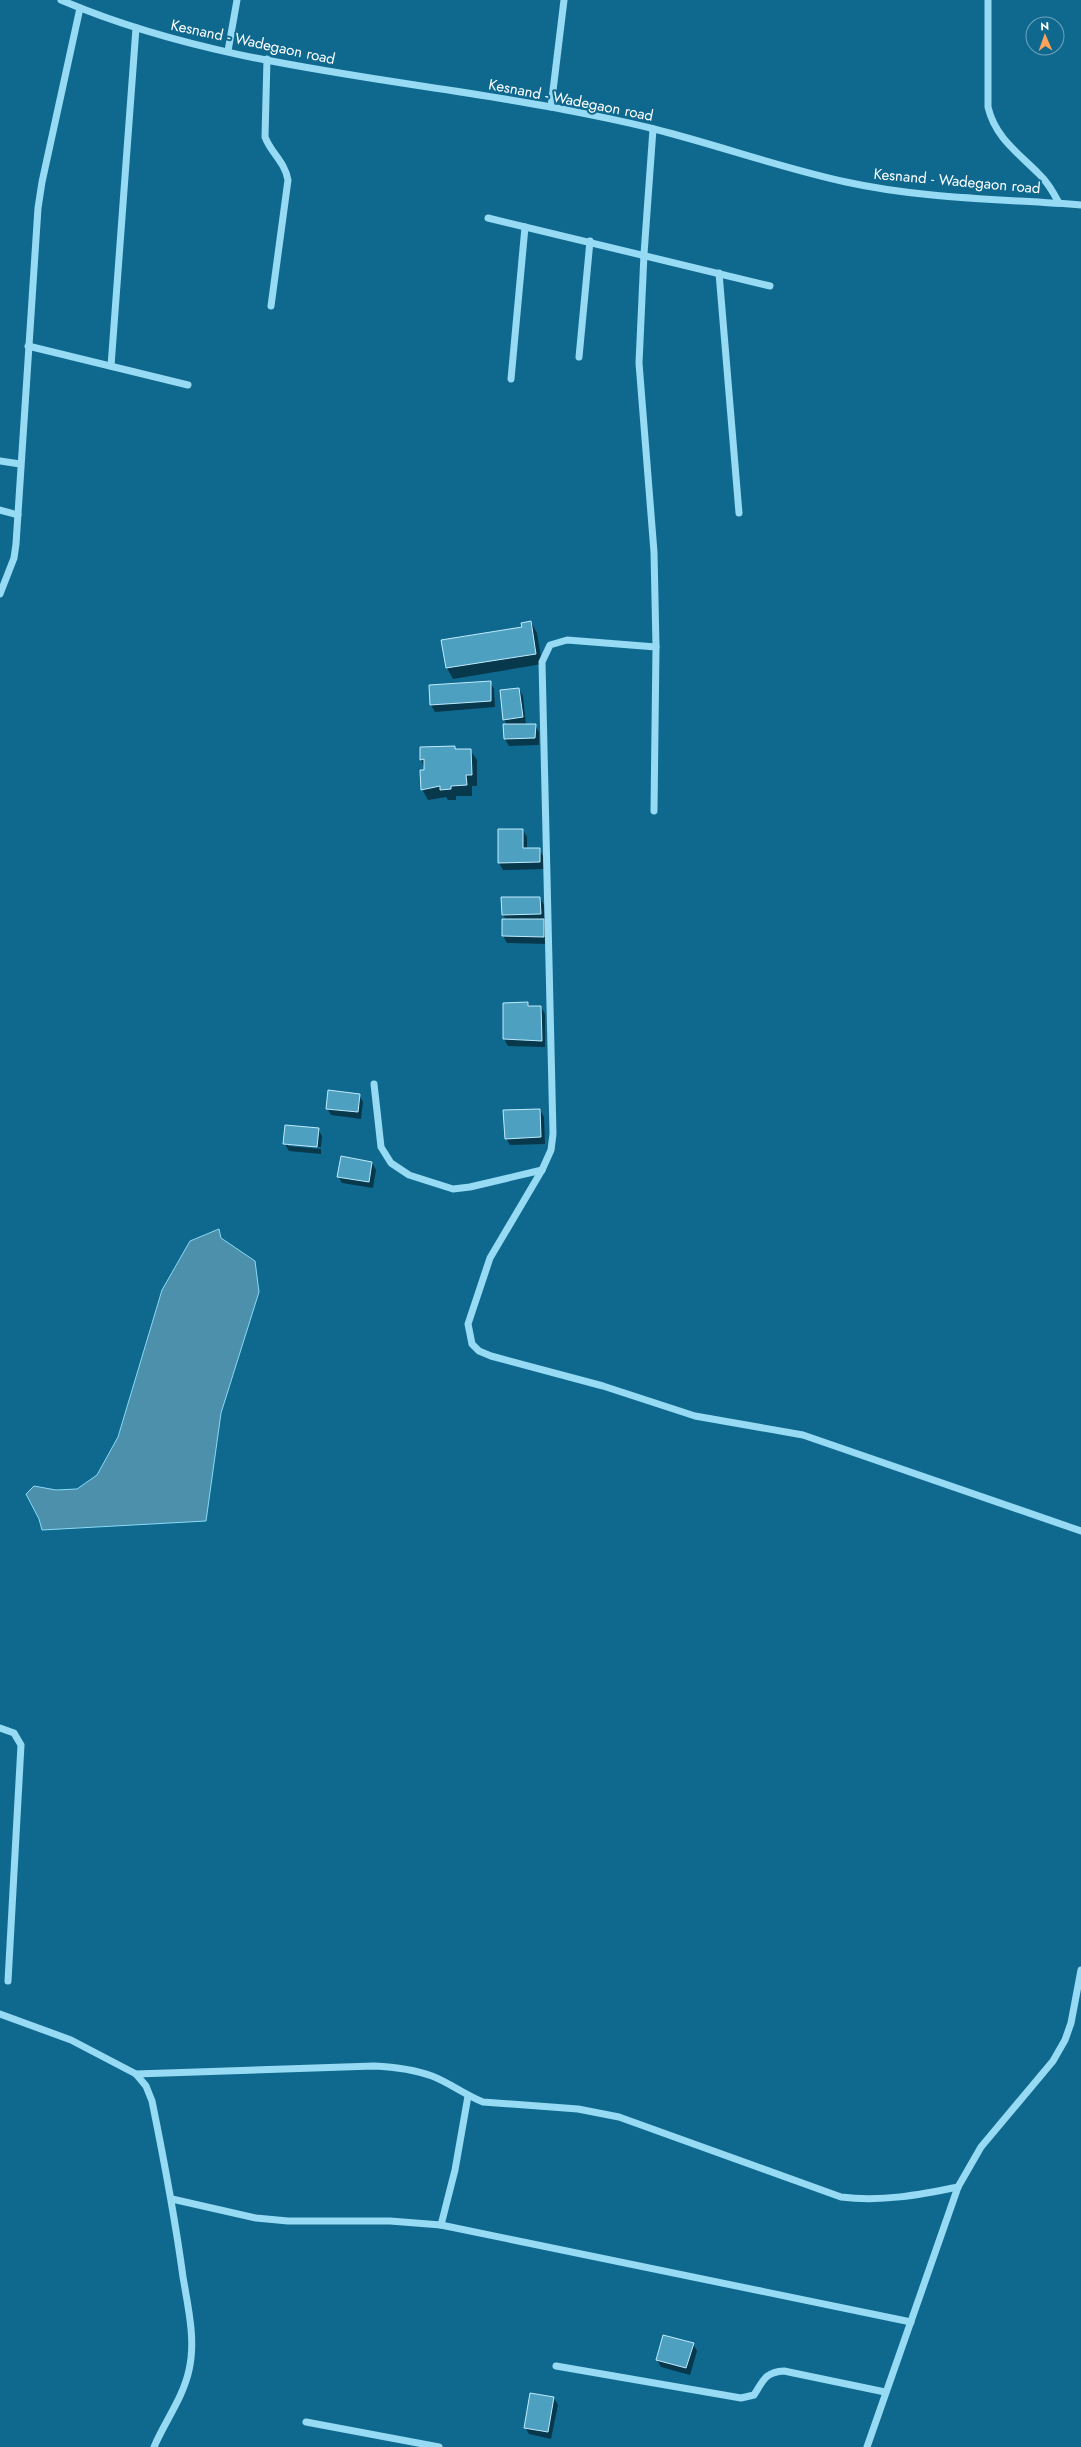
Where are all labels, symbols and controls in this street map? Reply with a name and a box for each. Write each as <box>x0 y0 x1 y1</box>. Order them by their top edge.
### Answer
street label: Kesnand - Wadegaon road <box>169 14 337 70</box>
north arrow <box>1025 16 1065 56</box>
text: N <box>1040 18 1049 34</box>
street label: Kesnand - Wadegaon road <box>487 73 655 127</box>
street label: Kesnand - Wadegaon road <box>873 163 1041 199</box>

